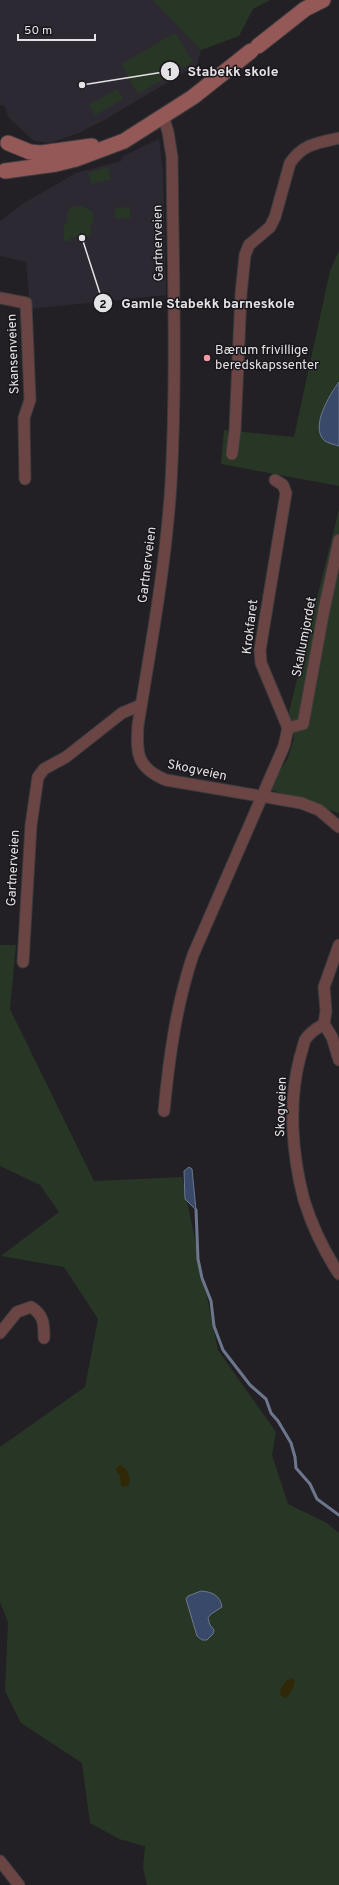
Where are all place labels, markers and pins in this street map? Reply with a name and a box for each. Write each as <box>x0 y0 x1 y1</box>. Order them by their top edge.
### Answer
callout: Stabekk skole <box>160 58 287 84</box>
callout: Gamle Stabekk barneskole <box>93 290 303 316</box>
place label: Bærum frivillige beredskapssenter <box>215 343 319 374</box>
marker: Bærum frivillige beredskapssenter <box>202 353 212 363</box>

